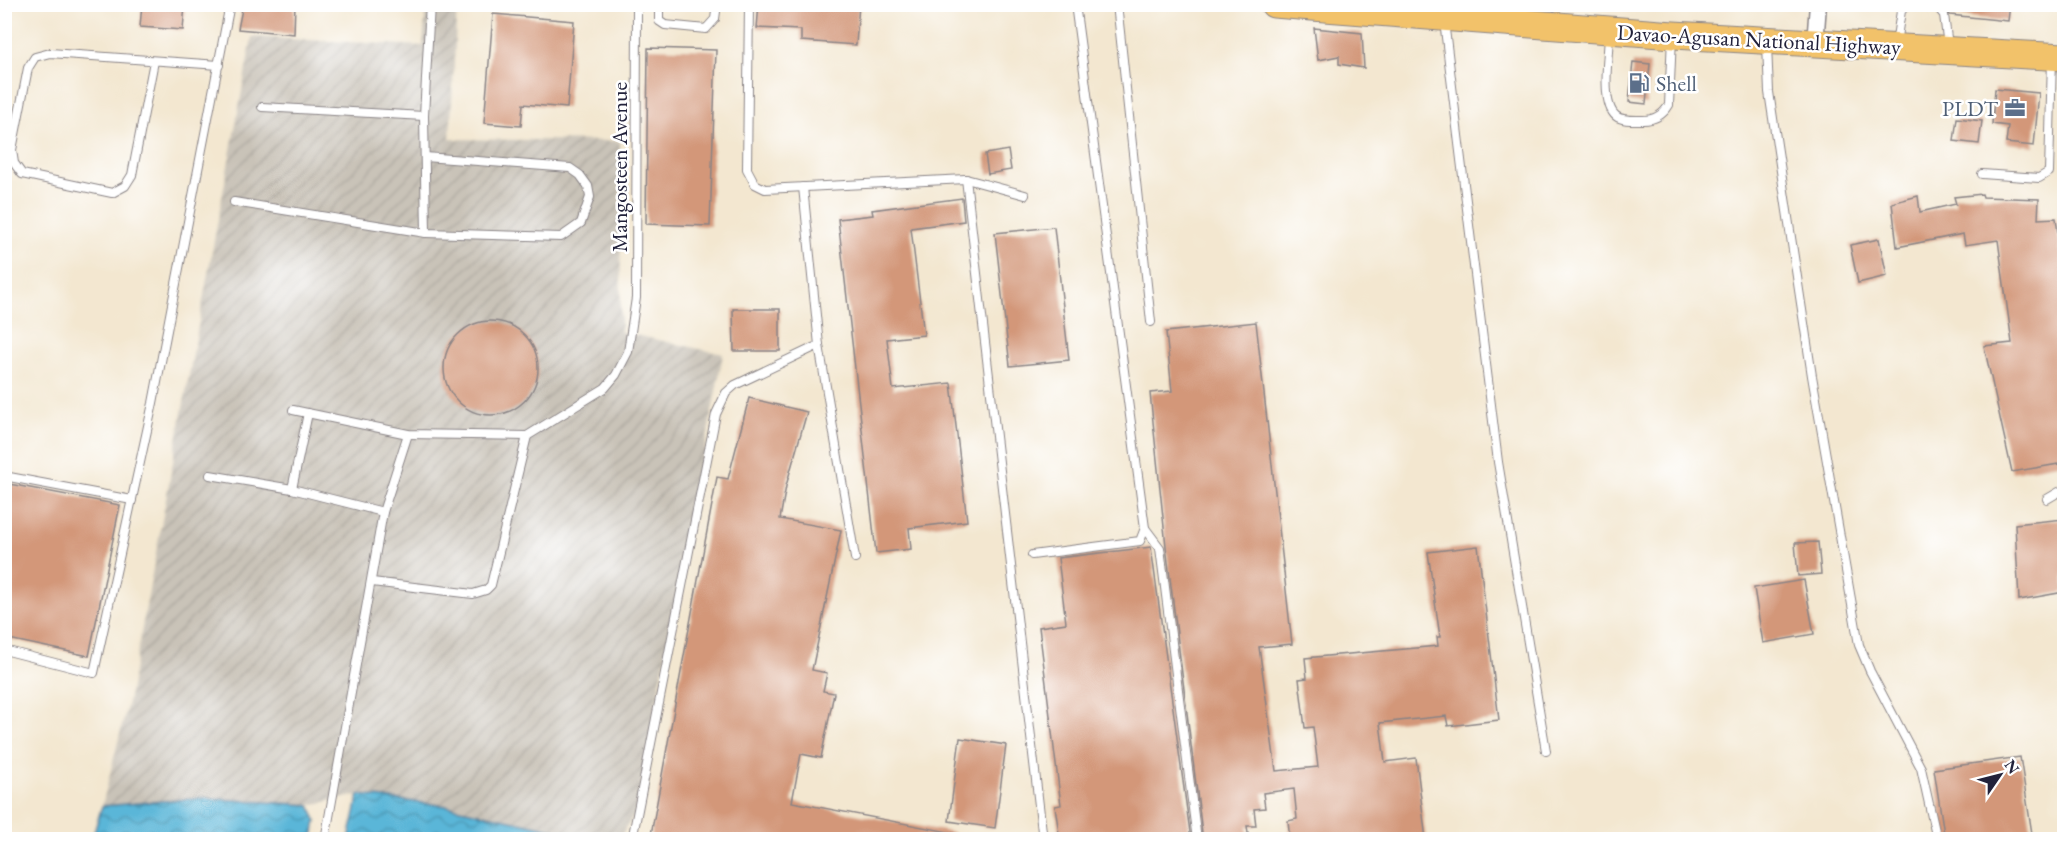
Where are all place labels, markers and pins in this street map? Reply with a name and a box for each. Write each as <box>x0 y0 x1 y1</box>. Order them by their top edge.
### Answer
place label: Shell <box>1656 69 1697 98</box>
fuel station icon: Shell <box>1627 71 1651 95</box>
place label: PLDT <box>1942 94 1998 123</box>
office icon: PLDT <box>2003 96 2027 120</box>

